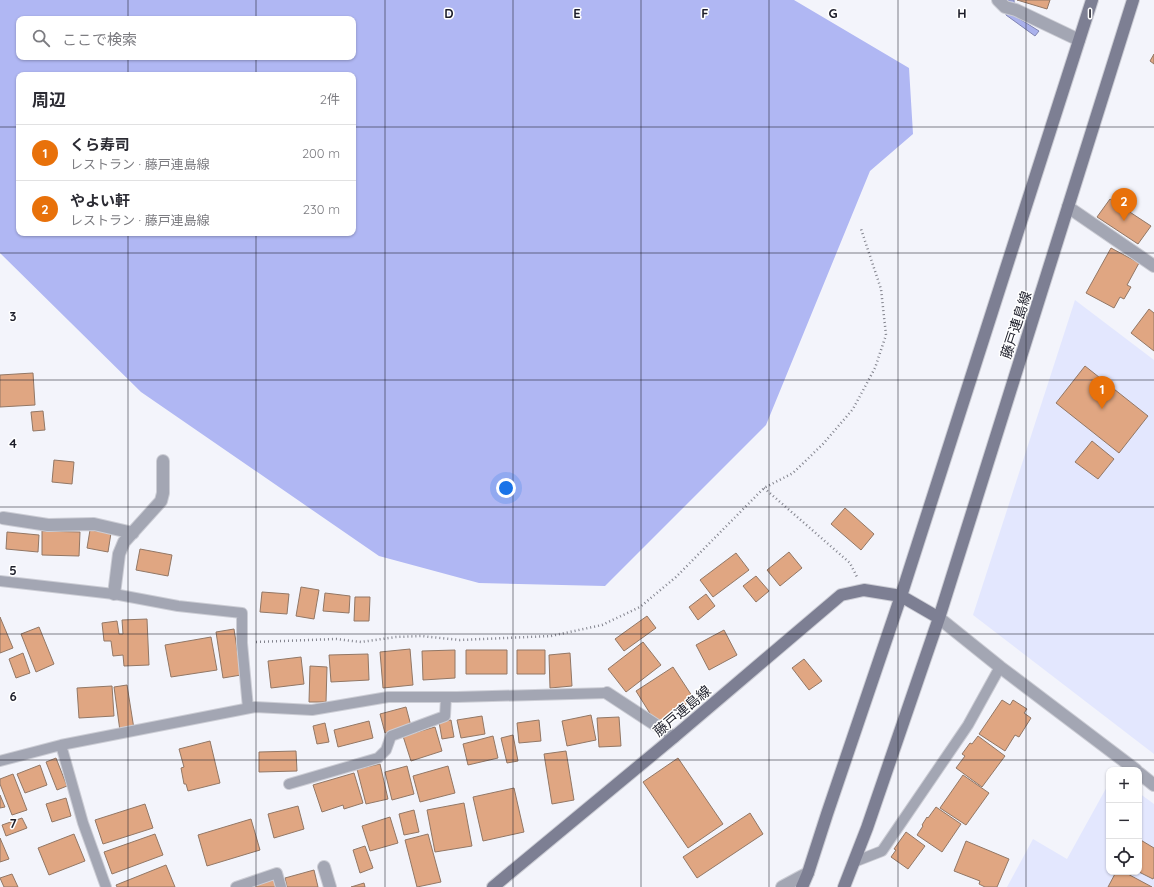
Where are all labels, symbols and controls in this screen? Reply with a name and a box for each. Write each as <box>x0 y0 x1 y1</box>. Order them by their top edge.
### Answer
text: D <box>444 5 454 21</box>
text: E <box>573 5 581 21</box>
text: F <box>701 5 709 21</box>
text: G <box>828 5 838 21</box>
text: H <box>957 5 967 21</box>
text: I <box>1088 5 1092 21</box>
search box <box>16 16 356 60</box>
icon: search <box>30 27 52 49</box>
text: ここで検索 <box>62 30 137 49</box>
text: 周辺 <box>32 89 66 110</box>
text: 2件 <box>320 91 340 107</box>
text: くら寿司 <box>70 135 130 154</box>
text: 1 <box>42 145 48 161</box>
text: 200 m <box>302 145 340 161</box>
text: レストラン · 藤戸連島線 <box>70 156 210 172</box>
pin: 2 <box>1111 188 1137 221</box>
text: やよい軒 <box>70 191 130 210</box>
text: 2 <box>41 201 49 217</box>
text: 230 m <box>303 201 340 217</box>
text: レストラン · 藤戸連島線 <box>70 212 210 228</box>
street label: 藤戸連島線 <box>997 289 1035 361</box>
text: 3 <box>10 308 17 324</box>
pin: 1 <box>1089 376 1115 409</box>
text: 4 <box>9 435 17 451</box>
your location <box>496 478 516 498</box>
text: 5 <box>9 562 17 578</box>
street label: 藤戸連島線 <box>649 682 715 740</box>
text: 6 <box>9 688 17 704</box>
map controls <box>1106 767 1142 875</box>
button: + <box>1106 767 1142 803</box>
button: − <box>1106 803 1142 839</box>
text: 7 <box>9 815 17 831</box>
button: locate <box>1106 839 1142 875</box>

